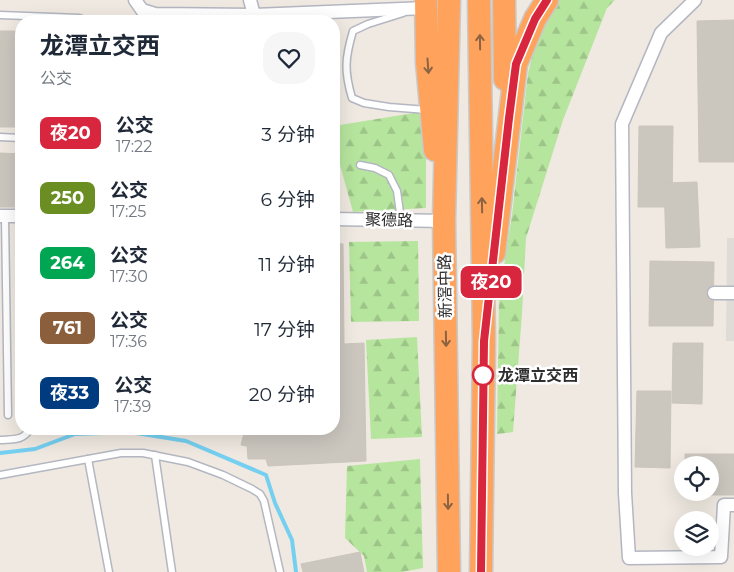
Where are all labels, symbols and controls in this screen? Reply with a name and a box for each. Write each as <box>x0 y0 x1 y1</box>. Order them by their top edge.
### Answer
text: 龙潭立交西 <box>40 31 160 60</box>
button: heart <box>263 32 315 84</box>
one-way arrow <box>475 35 485 51</box>
one-way arrow <box>423 58 432 74</box>
text: 公交 <box>40 69 72 88</box>
text: 公交 <box>116 114 154 137</box>
text: 夜20 <box>50 122 91 144</box>
text: 3 分钟 <box>261 123 315 146</box>
text: 17:22 <box>116 137 152 156</box>
text: 公交 <box>110 179 148 202</box>
text: 250 <box>51 187 84 209</box>
text: 6 分钟 <box>260 188 315 211</box>
one-way arrow <box>477 197 487 214</box>
text: 17:25 <box>110 202 146 221</box>
street label: 聚德路 <box>365 210 413 230</box>
text: 公交 <box>110 244 148 267</box>
text: 264 <box>50 252 85 274</box>
text: 11 分钟 <box>258 253 315 276</box>
street label: 新滘中路 <box>435 254 455 318</box>
line badge: 夜20 <box>462 266 520 298</box>
text: 17:30 <box>110 267 148 286</box>
text: 夜20 <box>471 271 511 293</box>
text: 公交 <box>110 309 148 332</box>
text: 761 <box>53 317 82 339</box>
text: 17 分钟 <box>254 318 315 341</box>
one-way arrow <box>441 331 451 347</box>
text: 17:36 <box>110 332 147 351</box>
marker: 龙潭立交西 <box>472 364 494 386</box>
place label: 龙潭立交西 <box>498 366 578 385</box>
text: 公交 <box>114 374 152 397</box>
text: 夜33 <box>50 382 89 404</box>
text: 20 分钟 <box>249 383 315 406</box>
text: 17:39 <box>114 397 151 416</box>
map controls <box>674 456 719 556</box>
button: locate <box>674 456 719 501</box>
one-way arrow <box>443 494 453 510</box>
button: layers <box>674 511 719 556</box>

